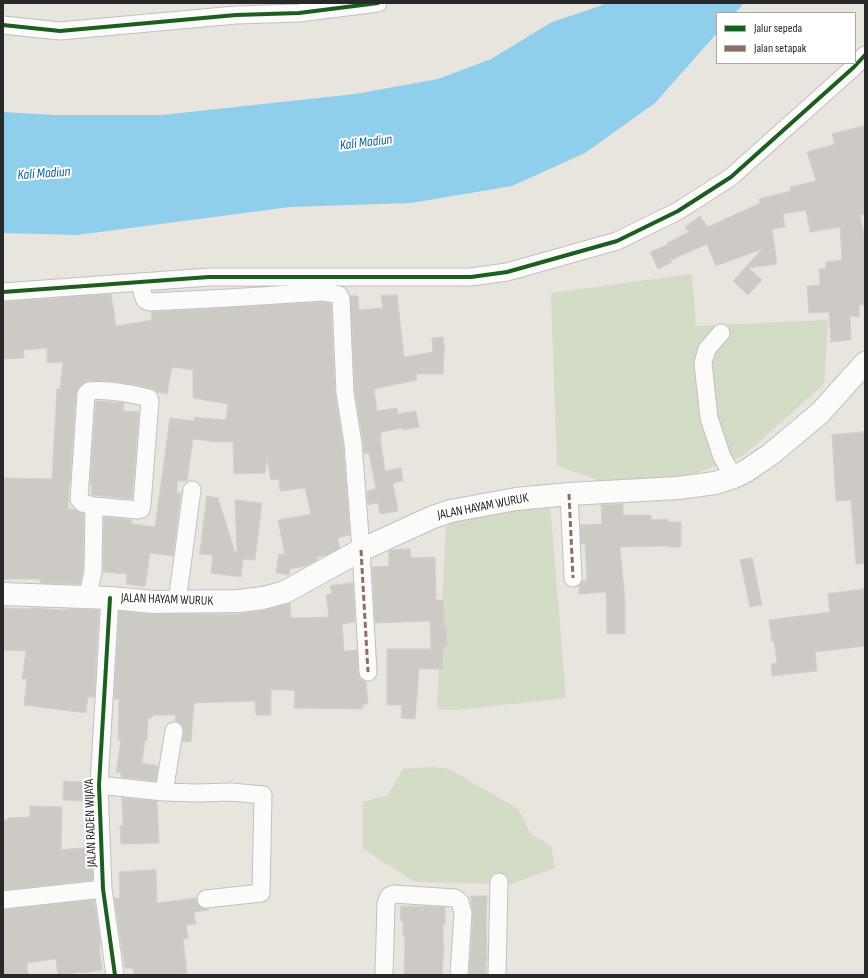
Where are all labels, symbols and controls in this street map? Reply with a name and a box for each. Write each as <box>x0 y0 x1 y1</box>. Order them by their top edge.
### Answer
legend <box>716 12 856 64</box>
text: Jalur sepeda <box>754 21 802 36</box>
text: Jalan setapak <box>754 41 806 56</box>
water label: Kali Madiun <box>339 131 393 155</box>
water label: Kali Madiun <box>17 164 71 184</box>
street label: JALAN HAYAM WURUK <box>436 491 530 523</box>
street label: JALAN HAYAM WURUK <box>121 591 213 609</box>
street label: JALAN RADEN WIJAYA <box>82 778 100 868</box>

